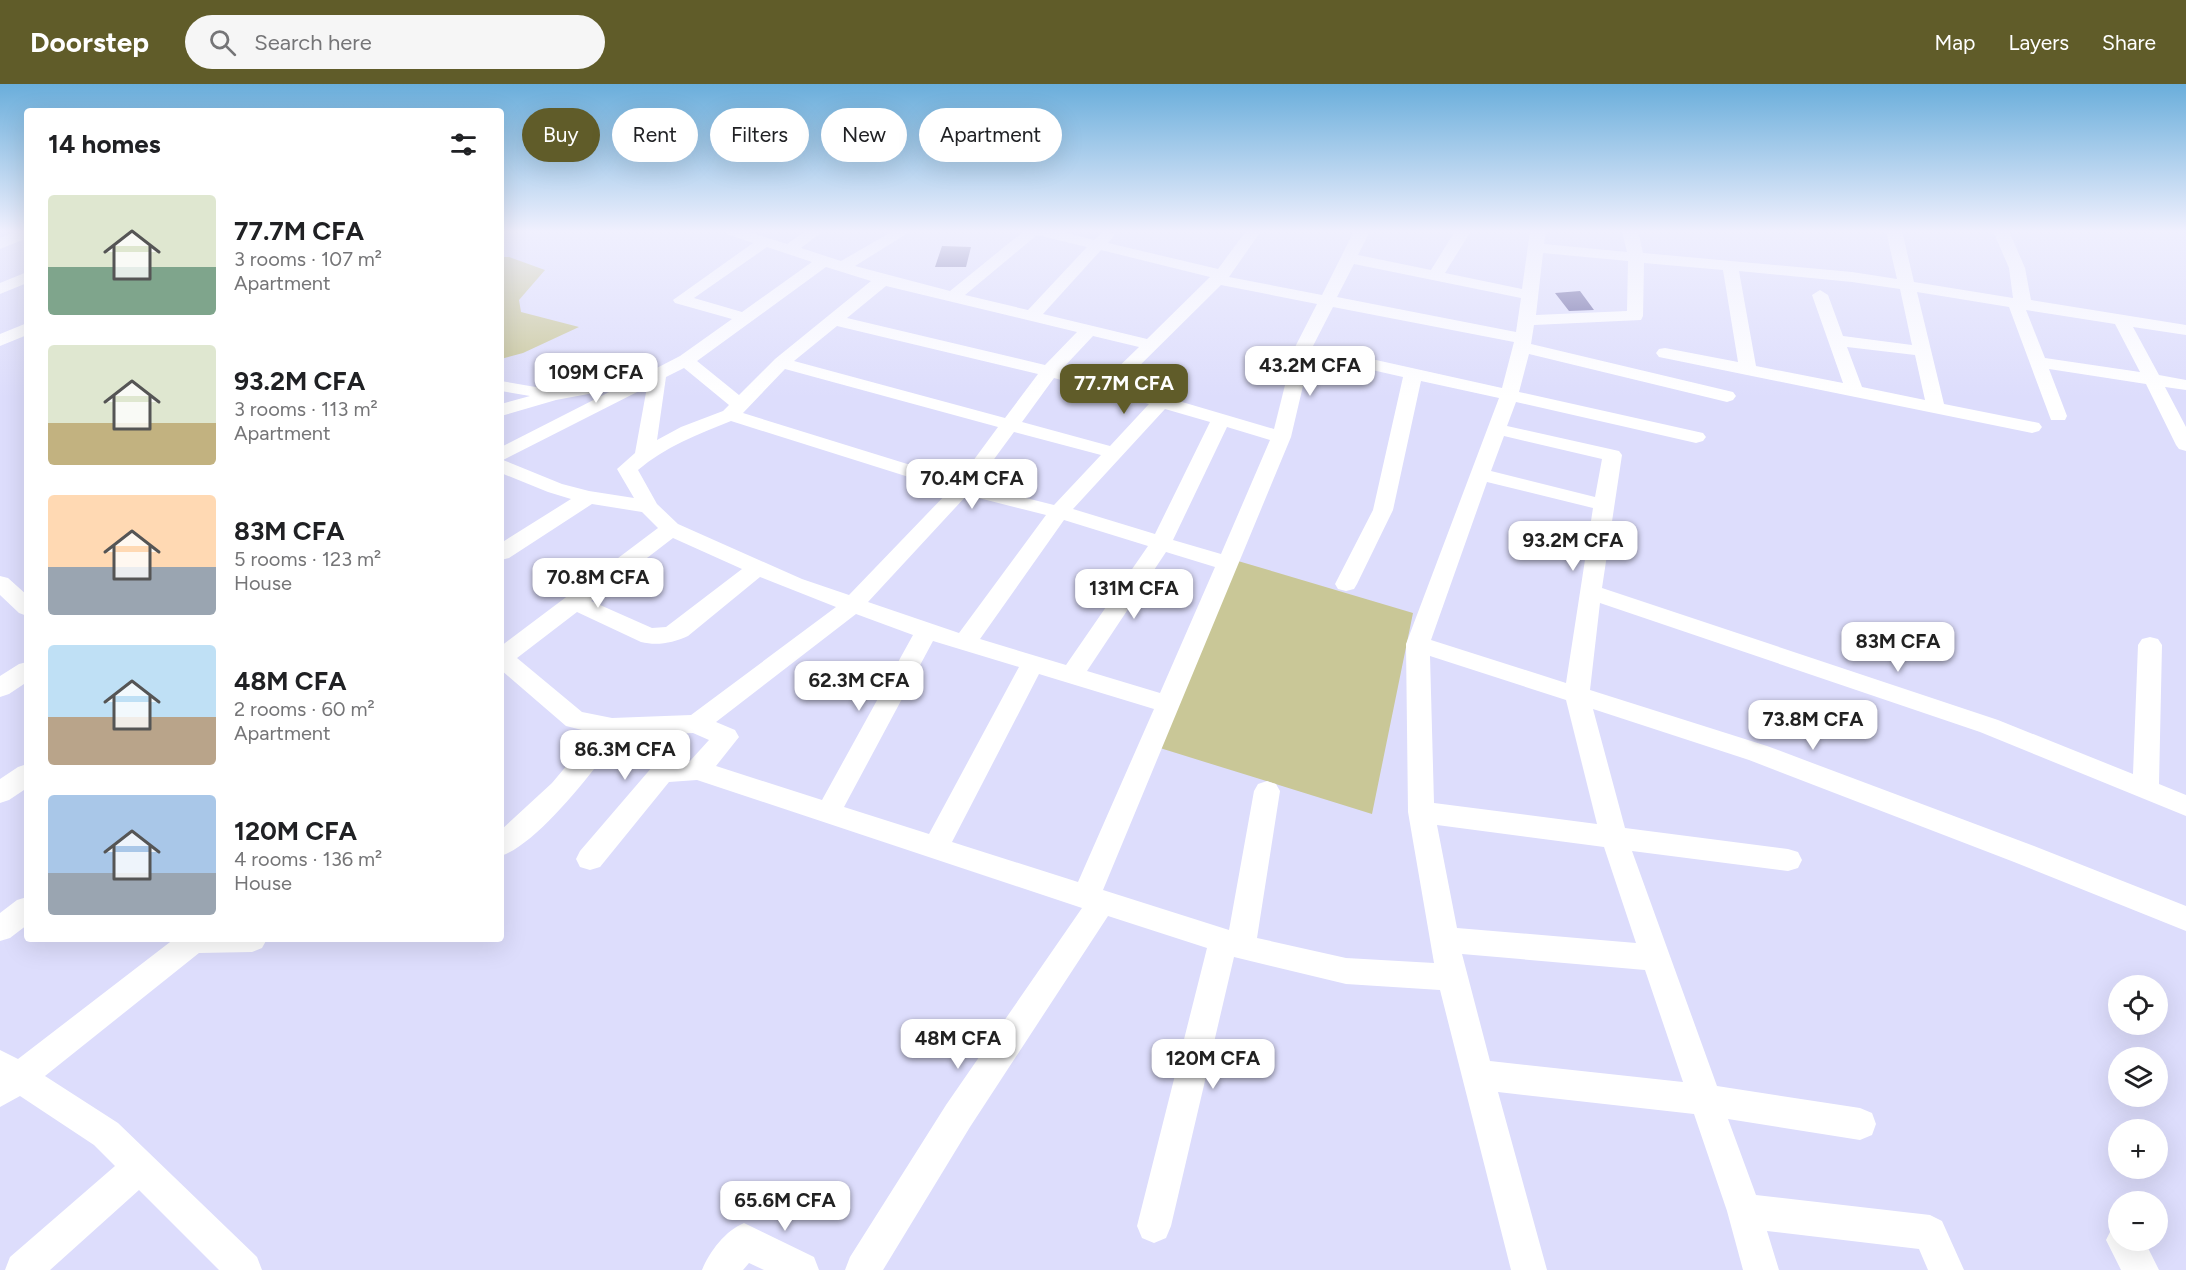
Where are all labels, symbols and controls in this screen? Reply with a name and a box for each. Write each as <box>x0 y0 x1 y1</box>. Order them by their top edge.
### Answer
search box <box>185 15 605 69</box>
text: Doorstep <box>30 25 149 59</box>
icon: search <box>206 26 239 59</box>
text: Search here <box>254 29 372 56</box>
text: Map <box>1935 30 1975 55</box>
text: Layers <box>2008 30 2069 55</box>
text: Share <box>2102 30 2156 55</box>
chip: Buy <box>522 108 600 162</box>
chip: Rent <box>612 108 698 162</box>
chip: Filters <box>710 108 809 162</box>
chip: New <box>821 108 907 162</box>
chip: Apartment <box>919 108 1062 162</box>
text: 14 homes <box>48 128 161 160</box>
icon: filters <box>447 128 480 161</box>
text: 77.7M CFA <box>234 215 364 247</box>
icon: home <box>96 219 168 291</box>
text: 3 rooms · 107 m² <box>234 247 382 271</box>
text: Apartment <box>234 271 331 295</box>
pin: 43.2M CFA <box>1241 346 1379 397</box>
pin: 109M CFA <box>534 353 658 404</box>
text: 43.2M CFA <box>1259 353 1361 377</box>
text: 109M CFA <box>549 360 643 384</box>
pin: 77.7M CFA <box>1055 364 1193 415</box>
text: 93.2M CFA <box>234 365 365 397</box>
icon: home <box>96 369 168 441</box>
text: 77.7M CFA <box>1074 371 1174 395</box>
text: 3 rooms · 113 m² <box>234 397 378 421</box>
text: Apartment <box>234 421 331 445</box>
pin: 70.4M CFA <box>903 459 1041 510</box>
text: 70.4M CFA <box>920 466 1024 490</box>
text: 83M CFA <box>234 515 345 547</box>
icon: home <box>96 519 168 591</box>
pin: 93.2M CFA <box>1504 521 1642 572</box>
text: 93.2M CFA <box>1522 528 1624 552</box>
text: 5 rooms · 123 m² <box>234 547 381 571</box>
pin: 70.8M CFA <box>529 558 667 609</box>
text: 70.8M CFA <box>546 565 650 589</box>
pin: 131M CFA <box>1072 569 1196 620</box>
text: House <box>234 571 292 595</box>
text: 131M CFA <box>1089 576 1179 600</box>
pin: 83M CFA <box>1843 622 1953 673</box>
text: 83M CFA <box>1855 629 1941 653</box>
pin: 62.3M CFA <box>790 661 928 712</box>
text: 48M CFA <box>234 665 347 697</box>
text: 62.3M CFA <box>808 668 910 692</box>
icon: home <box>96 669 168 741</box>
text: 2 rooms · 60 m² <box>234 697 375 721</box>
pin: 73.8M CFA <box>1744 700 1882 751</box>
text: 73.8M CFA <box>1762 707 1864 731</box>
text: Apartment <box>234 721 331 745</box>
pin: 86.3M CFA <box>556 730 694 781</box>
text: 86.3M CFA <box>574 737 676 761</box>
text: 120M CFA <box>234 815 357 847</box>
icon: home <box>96 819 168 891</box>
text: 4 rooms · 136 m² <box>234 847 382 871</box>
text: House <box>234 871 292 895</box>
map controls <box>2108 975 2168 1251</box>
button: locate <box>2108 975 2168 1035</box>
pin: 48M CFA <box>903 1019 1013 1070</box>
text: 48M CFA <box>915 1026 1001 1050</box>
pin: 120M CFA <box>1151 1039 1275 1090</box>
text: 120M CFA <box>1166 1046 1260 1070</box>
button: layers <box>2108 1047 2168 1107</box>
button: + <box>2108 1119 2168 1179</box>
pin: 65.6M CFA <box>716 1181 854 1232</box>
text: 65.6M CFA <box>734 1188 836 1212</box>
button: − <box>2108 1191 2168 1251</box>

